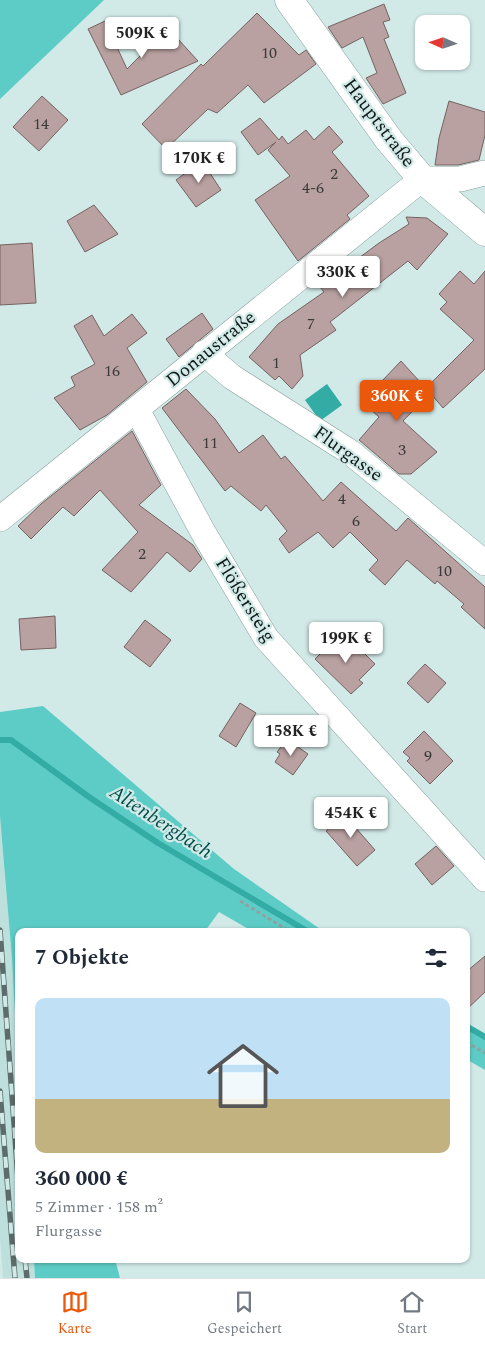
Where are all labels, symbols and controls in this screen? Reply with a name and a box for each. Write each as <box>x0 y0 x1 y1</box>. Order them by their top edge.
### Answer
north arrow <box>415 15 470 70</box>
map controls <box>415 15 470 70</box>
pin: 509K € <box>101 17 183 59</box>
text: 509K € <box>116 21 168 45</box>
house number: 10 <box>261 41 277 65</box>
street label: Hauptstraße <box>336 72 422 174</box>
house number: 14 <box>33 112 49 136</box>
pin: 170K € <box>158 142 240 184</box>
text: 170K € <box>173 146 225 170</box>
house number: 2 <box>330 162 338 186</box>
house number: 4-6 <box>302 176 324 200</box>
pin: 330K € <box>302 256 384 298</box>
text: 330K € <box>317 260 369 284</box>
street label: Donaustraße <box>160 304 262 394</box>
house number: 7 <box>307 312 315 336</box>
house number: 1 <box>272 351 280 375</box>
house number: 16 <box>104 359 120 383</box>
pin: 360K € <box>356 380 438 422</box>
text: 360K € <box>371 384 423 408</box>
street label: Flurgasse <box>307 419 389 489</box>
house number: 11 <box>202 431 218 455</box>
house number: 3 <box>398 438 406 462</box>
house number: 4 <box>338 487 346 511</box>
house number: 6 <box>352 509 360 533</box>
house number: 2 <box>138 542 146 566</box>
street label: Flößersteig <box>207 552 283 648</box>
house number: 10 <box>436 559 452 583</box>
pin: 199K € <box>305 622 387 664</box>
text: 199K € <box>320 626 372 650</box>
pin: 158K € <box>250 714 332 757</box>
text: 158K € <box>265 719 317 743</box>
house number: 9 <box>424 744 432 768</box>
water label: Altenbergbach <box>103 777 218 866</box>
pin: 454K € <box>310 796 392 839</box>
text: 454K € <box>325 801 377 825</box>
text: 7 Objekte <box>35 942 129 974</box>
icon: filters <box>422 944 450 972</box>
icon: home <box>198 1031 288 1121</box>
text: 360 000 € <box>35 1163 128 1195</box>
text: 5 Zimmer · 158 m² <box>35 1195 163 1219</box>
text: Flurgasse <box>35 1219 102 1243</box>
tab: Karte <box>58 1288 92 1339</box>
tab: Gespeichert <box>207 1288 282 1339</box>
tab: Start <box>397 1288 427 1339</box>

